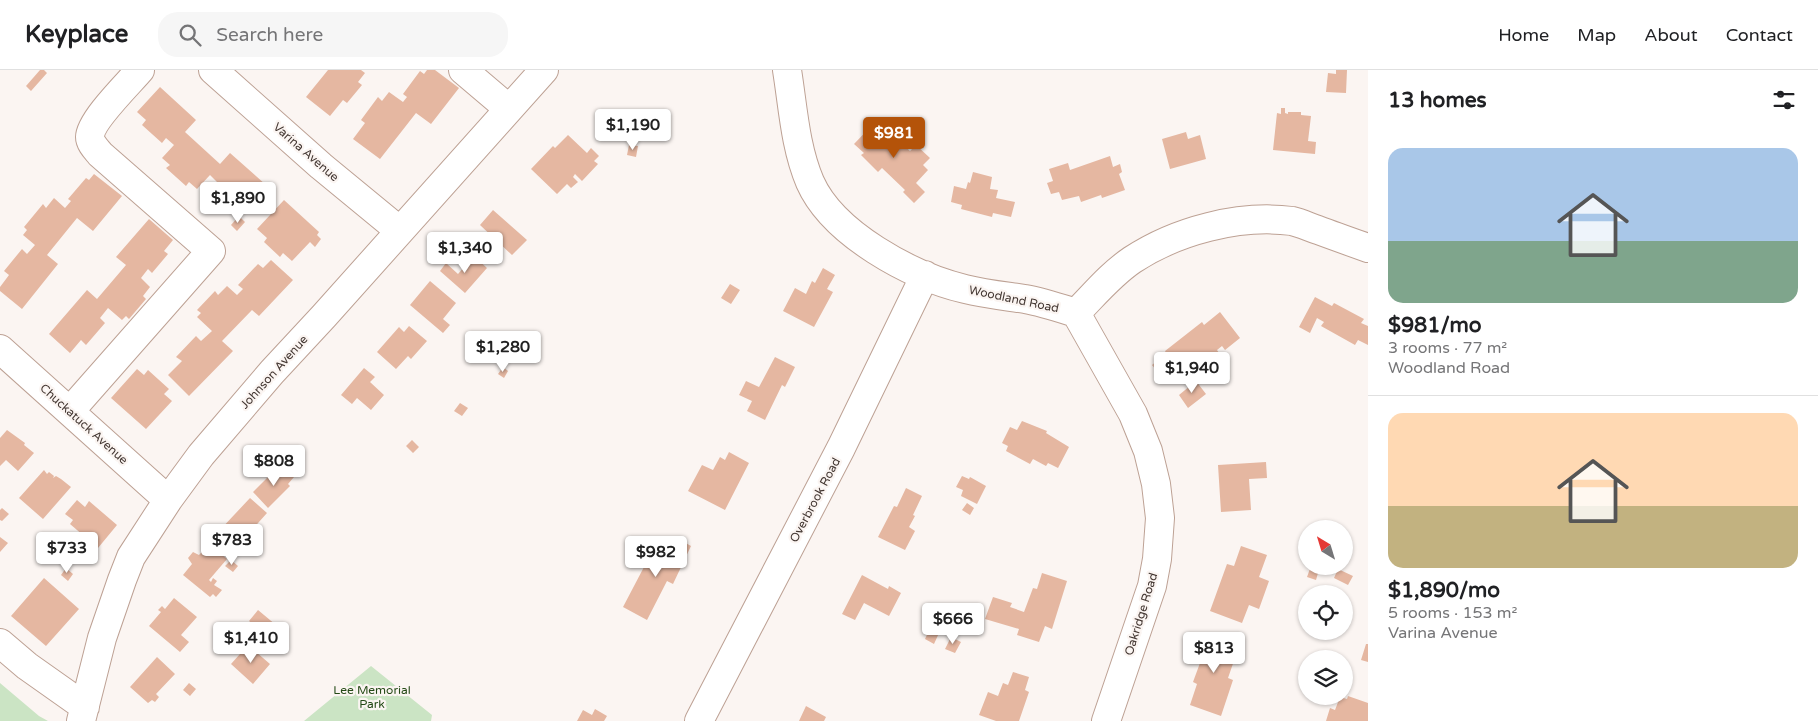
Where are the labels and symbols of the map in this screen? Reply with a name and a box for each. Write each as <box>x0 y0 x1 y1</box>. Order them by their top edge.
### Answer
pin: $1,190 <box>592 108 674 151</box>
pin: $981 <box>864 116 924 159</box>
street label: Varina Avenue <box>270 120 342 184</box>
pin: $1,890 <box>197 182 279 224</box>
pin: $1,340 <box>424 232 506 274</box>
street label: Woodland Road <box>968 283 1060 315</box>
pin: $1,280 <box>462 330 544 373</box>
street label: Johnson Avenue <box>237 332 311 412</box>
pin: $1,940 <box>1151 352 1233 394</box>
street label: Chuckatuck Avenue <box>37 381 131 467</box>
pin: $808 <box>244 444 304 487</box>
street label: Overbrook Road <box>787 455 843 545</box>
north arrow <box>1298 520 1352 575</box>
pin: $783 <box>202 524 262 566</box>
pin: $733 <box>37 532 97 574</box>
pin: $982 <box>626 536 686 578</box>
street label: Oakridge Road <box>1122 571 1160 657</box>
pin: $666 <box>923 602 983 645</box>
pin: $1,410 <box>210 622 292 664</box>
pin: $813 <box>1184 632 1244 674</box>
park label: Lee Memorial Park <box>333 683 411 711</box>

